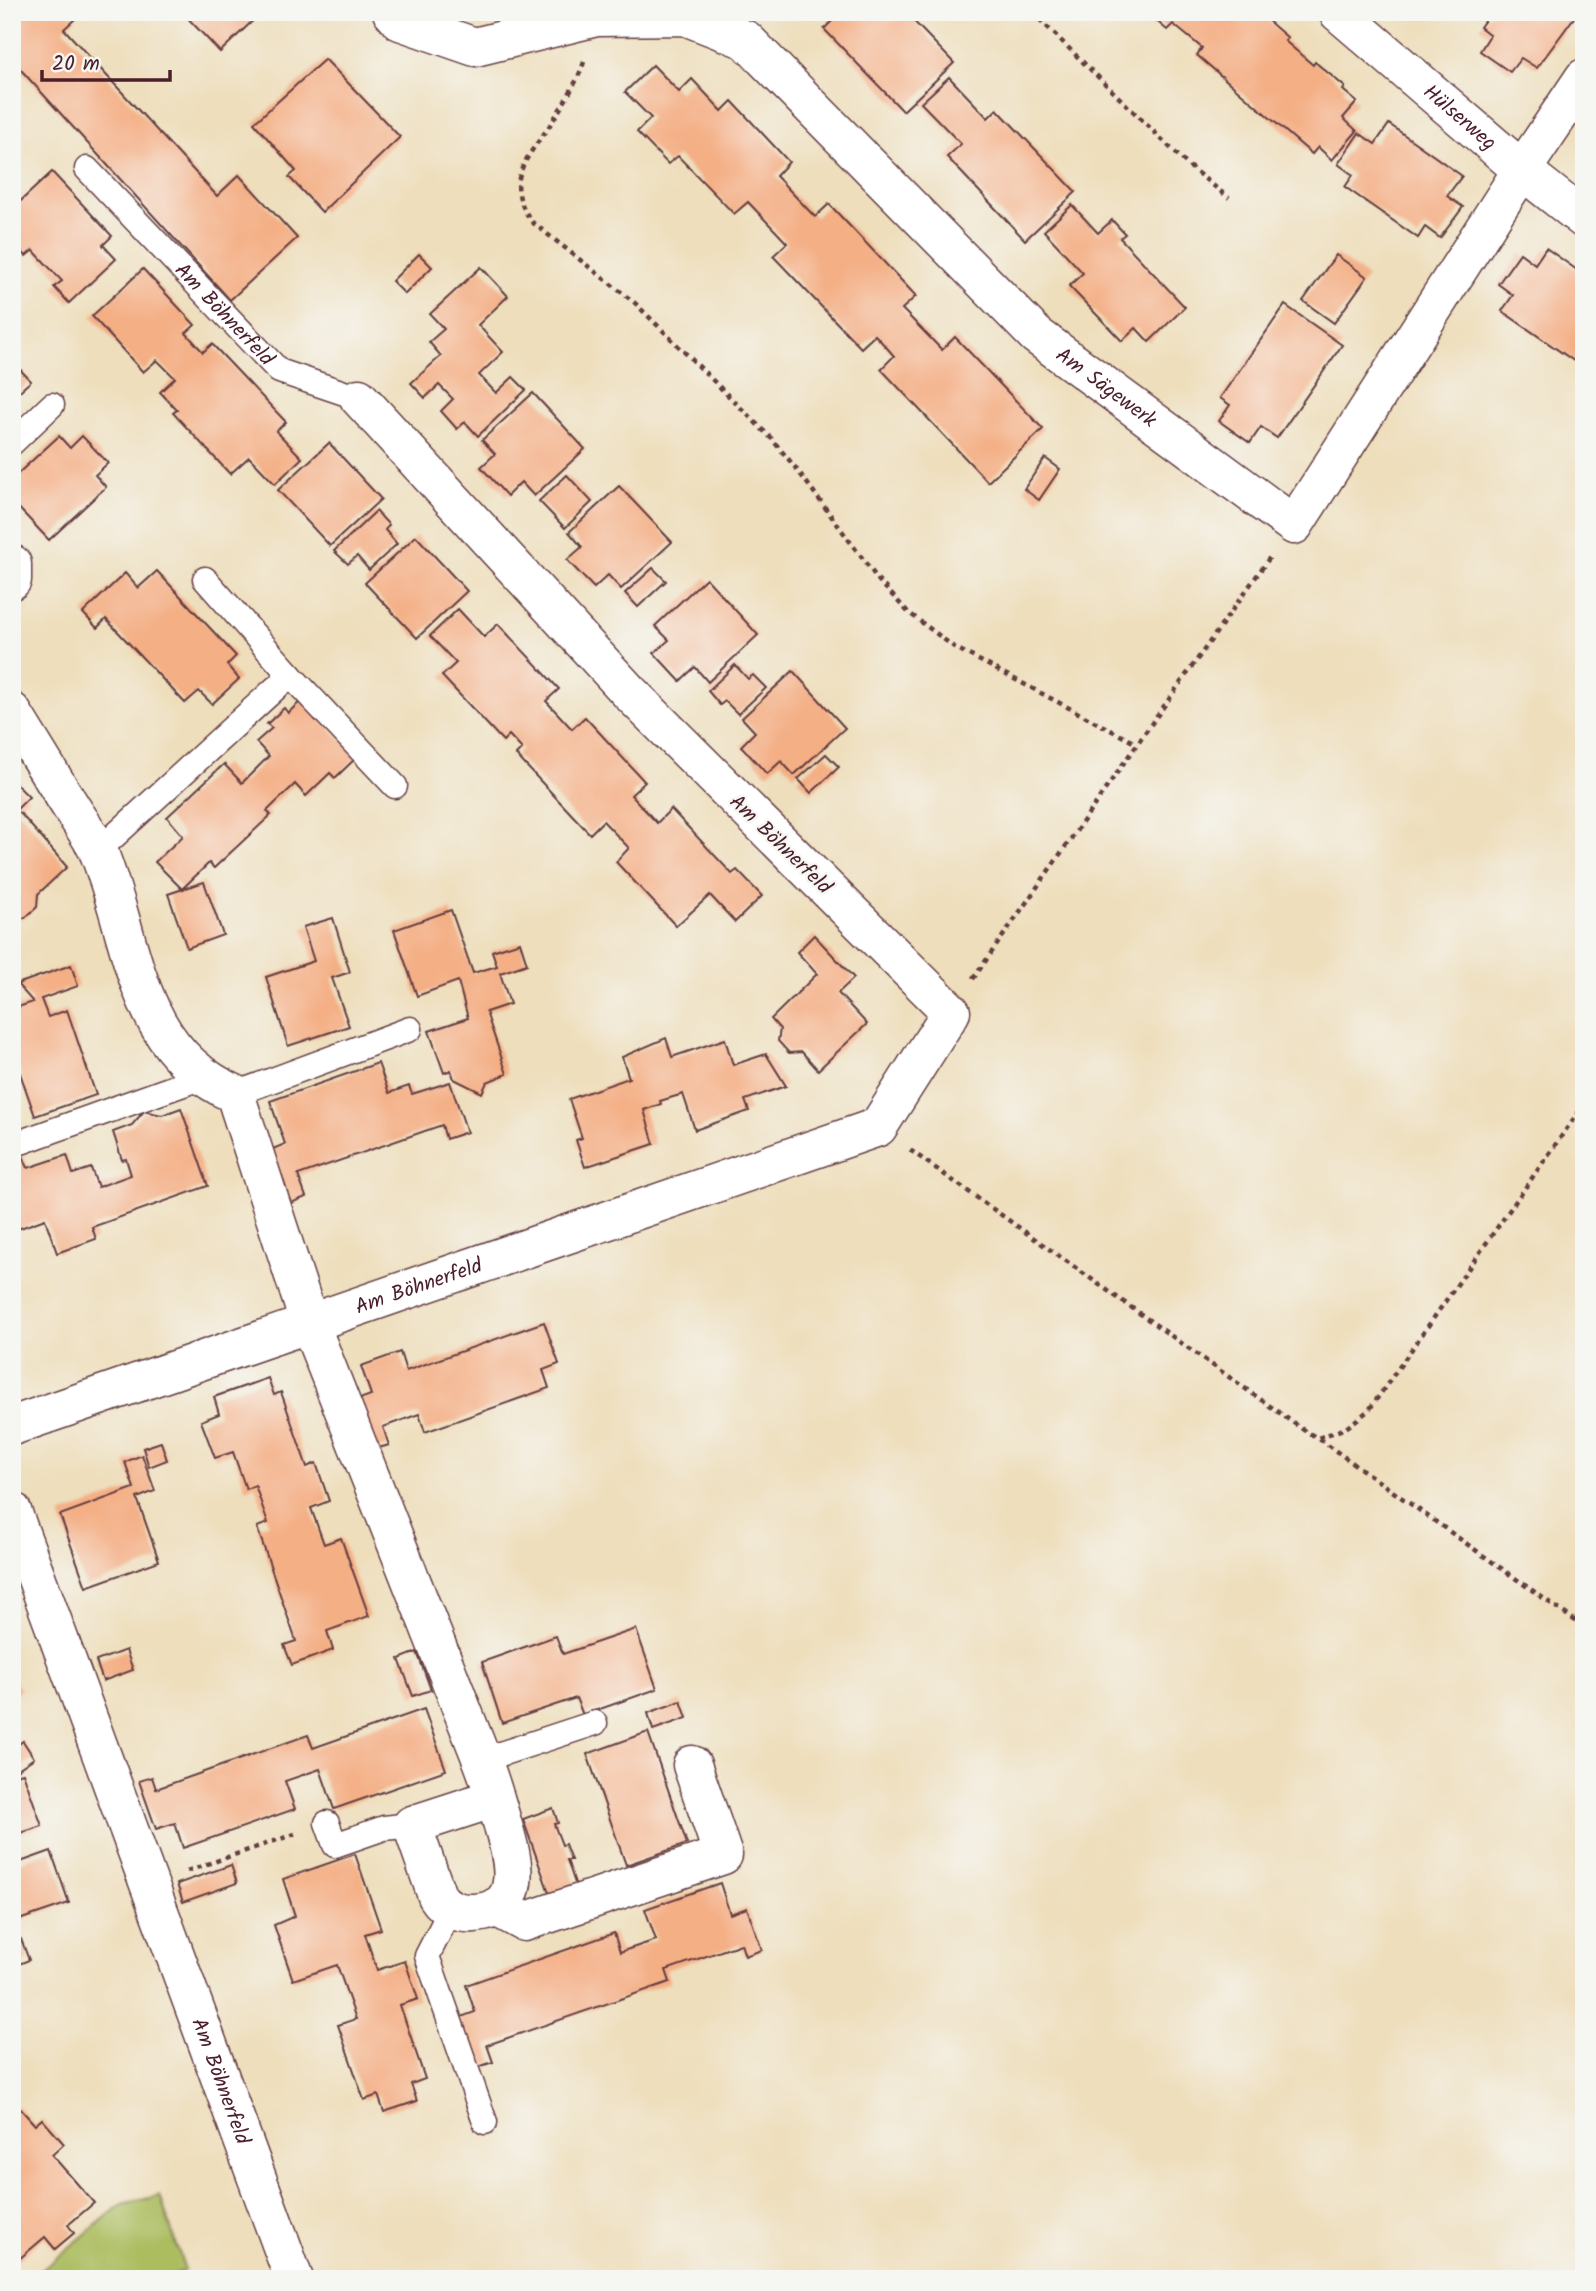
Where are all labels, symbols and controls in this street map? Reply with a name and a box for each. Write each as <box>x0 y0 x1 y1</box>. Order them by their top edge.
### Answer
scale bar <box>42 38 170 82</box>
text: 20 m <box>52 48 100 81</box>
street label: Hülserweg <box>1415 77 1503 159</box>
street label: Am Böhnerfeld <box>166 256 282 375</box>
street label: Am Sägewerk <box>1048 340 1163 437</box>
street label: Am Böhnerfeld <box>721 787 839 903</box>
street label: Am Böhnerfeld <box>351 1250 488 1324</box>
street label: Am Böhnerfeld <box>181 2013 258 2150</box>

